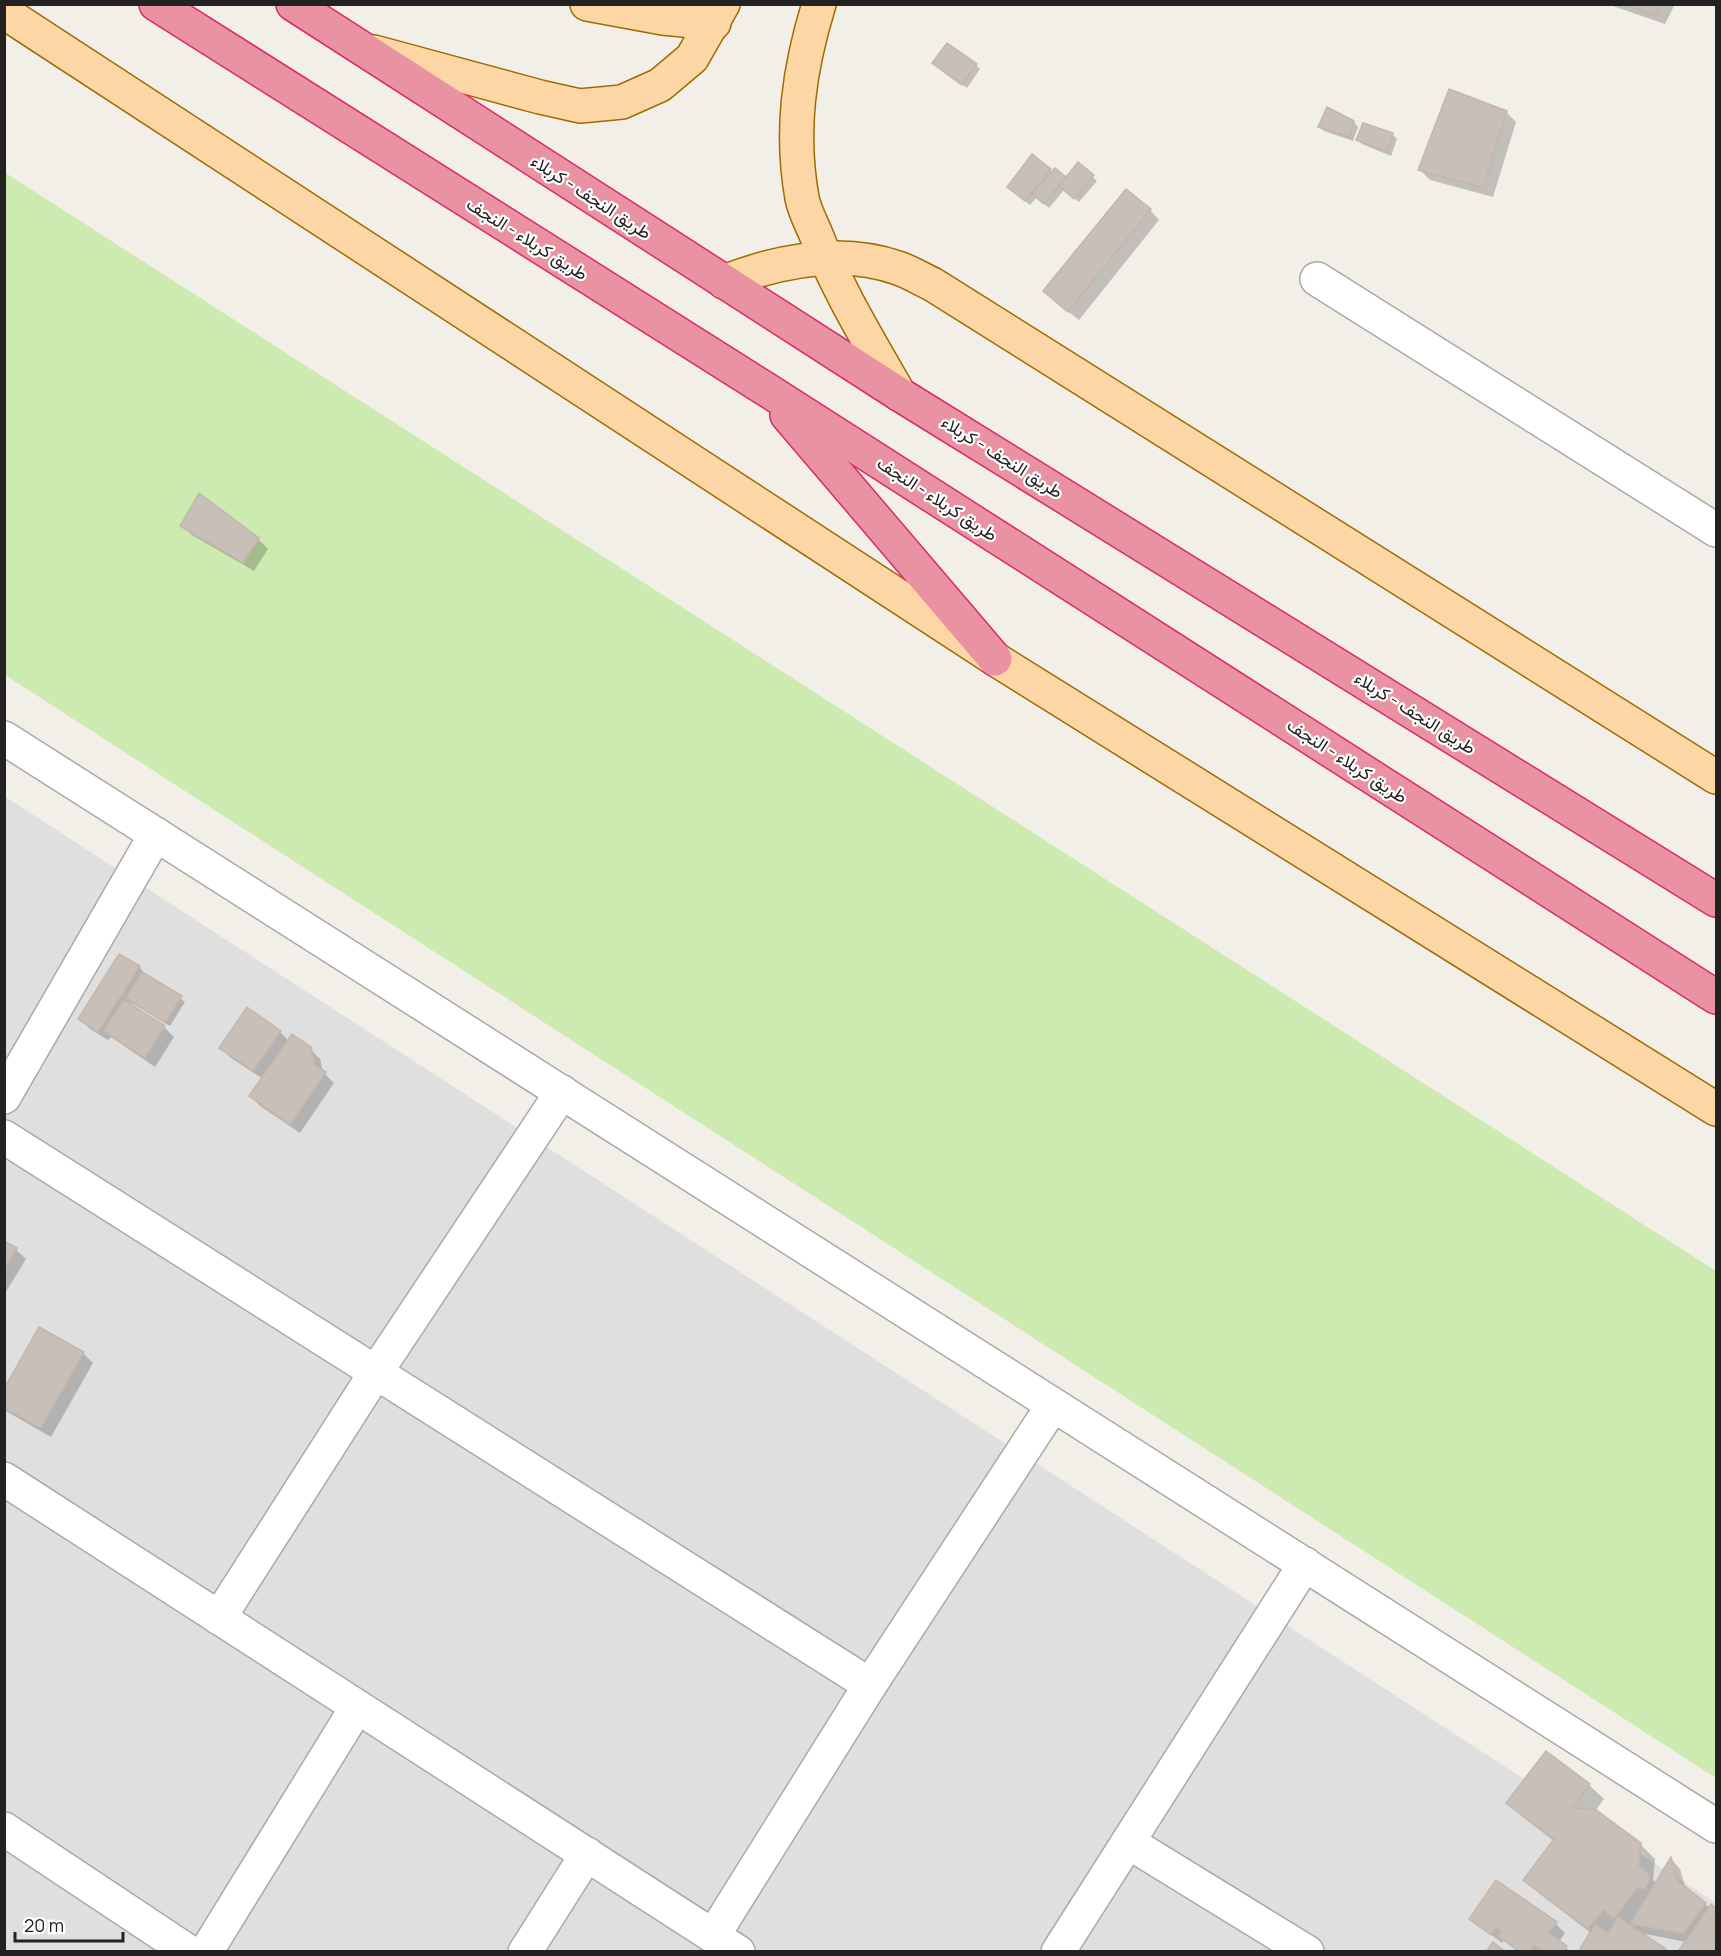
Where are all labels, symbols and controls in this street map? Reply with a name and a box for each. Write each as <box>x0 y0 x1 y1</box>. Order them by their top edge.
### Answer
street label: طريق النجف - کربلاء <box>527 148 656 244</box>
street label: طريق کربلاء - النجف <box>462 191 593 285</box>
street label: طريق النجف - کربلاء <box>937 409 1068 503</box>
street label: طريق کربلاء - النجف <box>873 450 1002 546</box>
street label: طريق النجف - کربلاء <box>1350 665 1481 759</box>
street label: طريق کربلاء - النجف <box>1283 712 1412 808</box>
scale bar <box>15 1905 123 1943</box>
text: 20 m <box>24 1913 64 1937</box>

